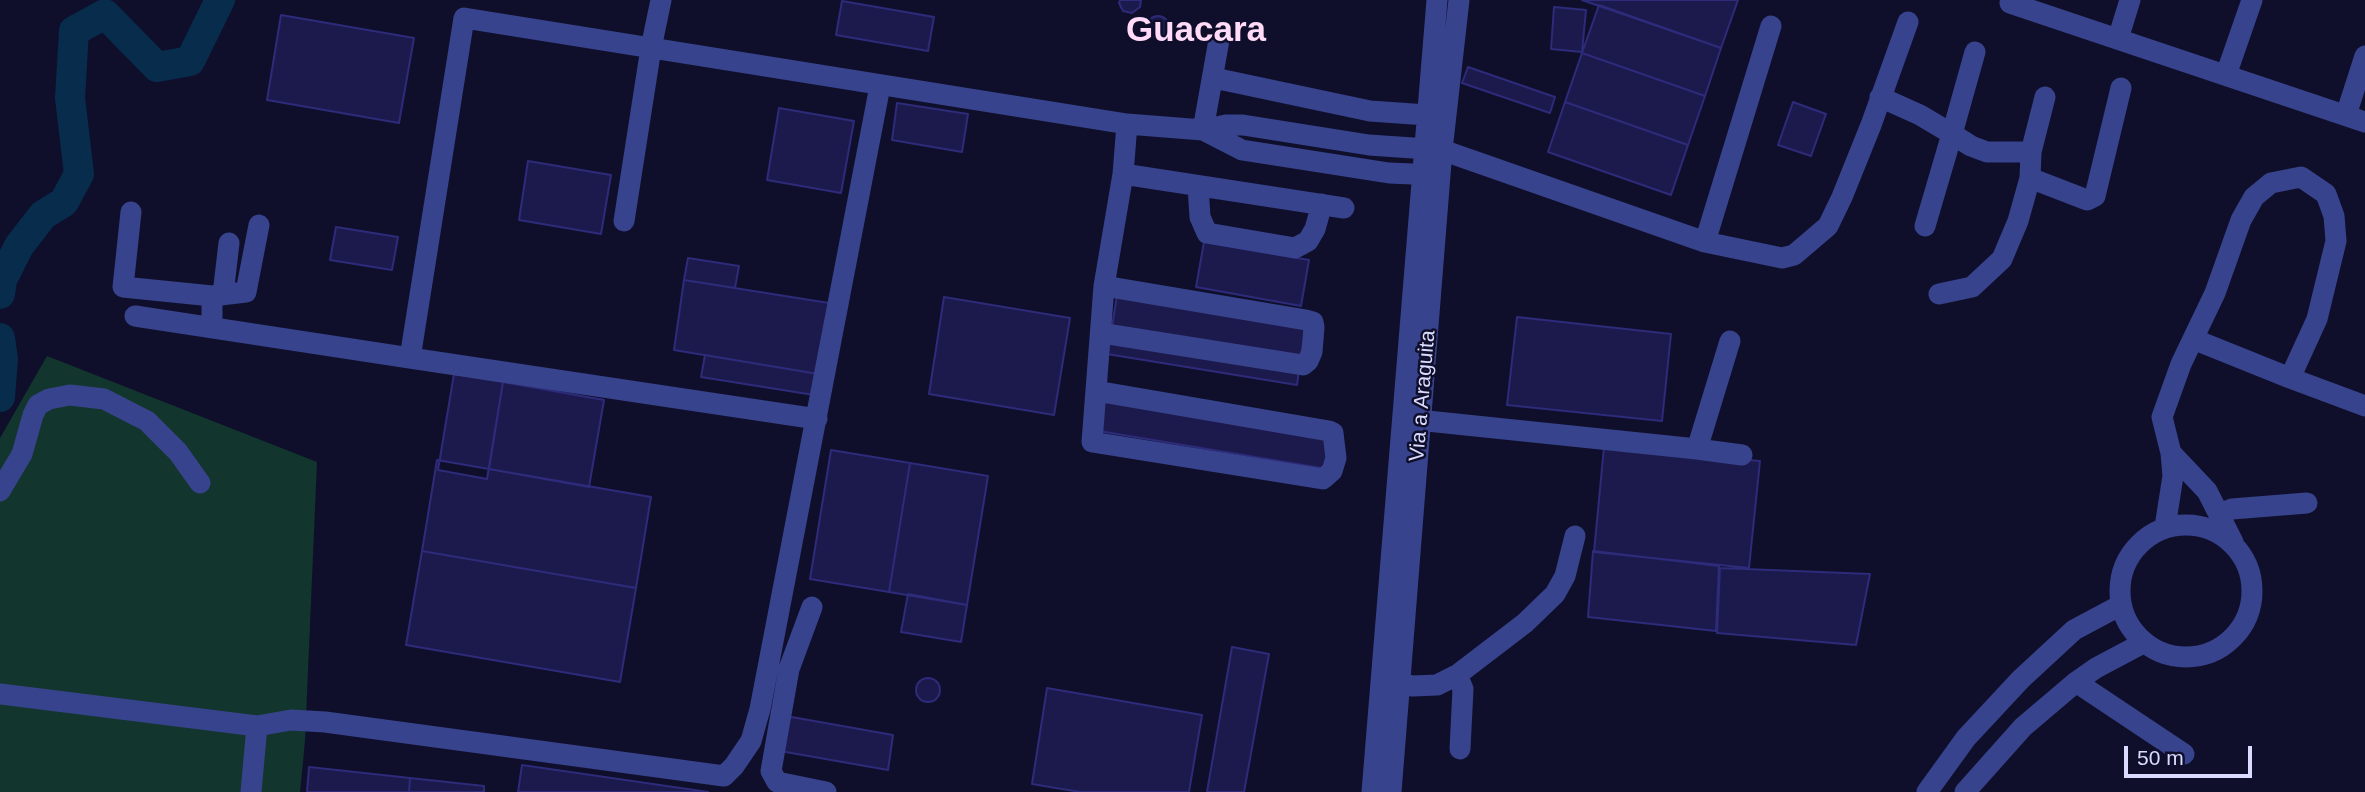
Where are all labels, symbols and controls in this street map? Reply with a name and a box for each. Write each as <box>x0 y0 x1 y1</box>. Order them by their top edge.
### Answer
district label: Guacara <box>1126 10 1266 52</box>
street label: Via a Araguita <box>1405 329 1441 463</box>
scale bar <box>2127 732 2255 776</box>
text: 50 m <box>2137 746 2184 769</box>

